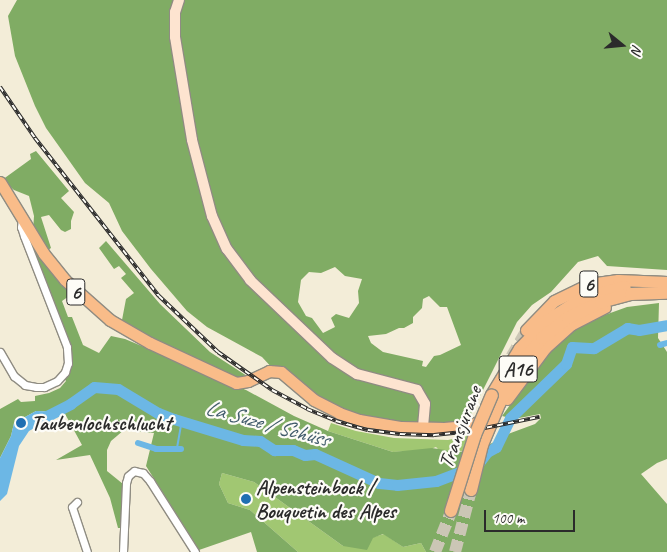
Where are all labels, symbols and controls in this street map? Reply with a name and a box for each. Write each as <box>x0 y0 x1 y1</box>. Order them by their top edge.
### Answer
north arrow <box>597 20 647 70</box>
text: N <box>627 43 646 56</box>
road number: 6 <box>579 266 599 302</box>
road number: 6 <box>66 274 86 310</box>
road number: A16 <box>498 352 538 386</box>
street label: Transjurane <box>433 382 487 472</box>
water label: La Suze / Schüss <box>202 395 332 453</box>
place label: Taubenlochschlucht <box>31 410 171 436</box>
marker: Taubenlochschlucht <box>15 417 27 429</box>
place label: Alpensteinbock / Bouquetin des Alpes <box>256 474 396 524</box>
marker: Alpensteinbock / Bouquetin des Alpes <box>240 493 252 505</box>
scale bar <box>487 500 578 532</box>
text: 100 m <box>492 509 524 528</box>

